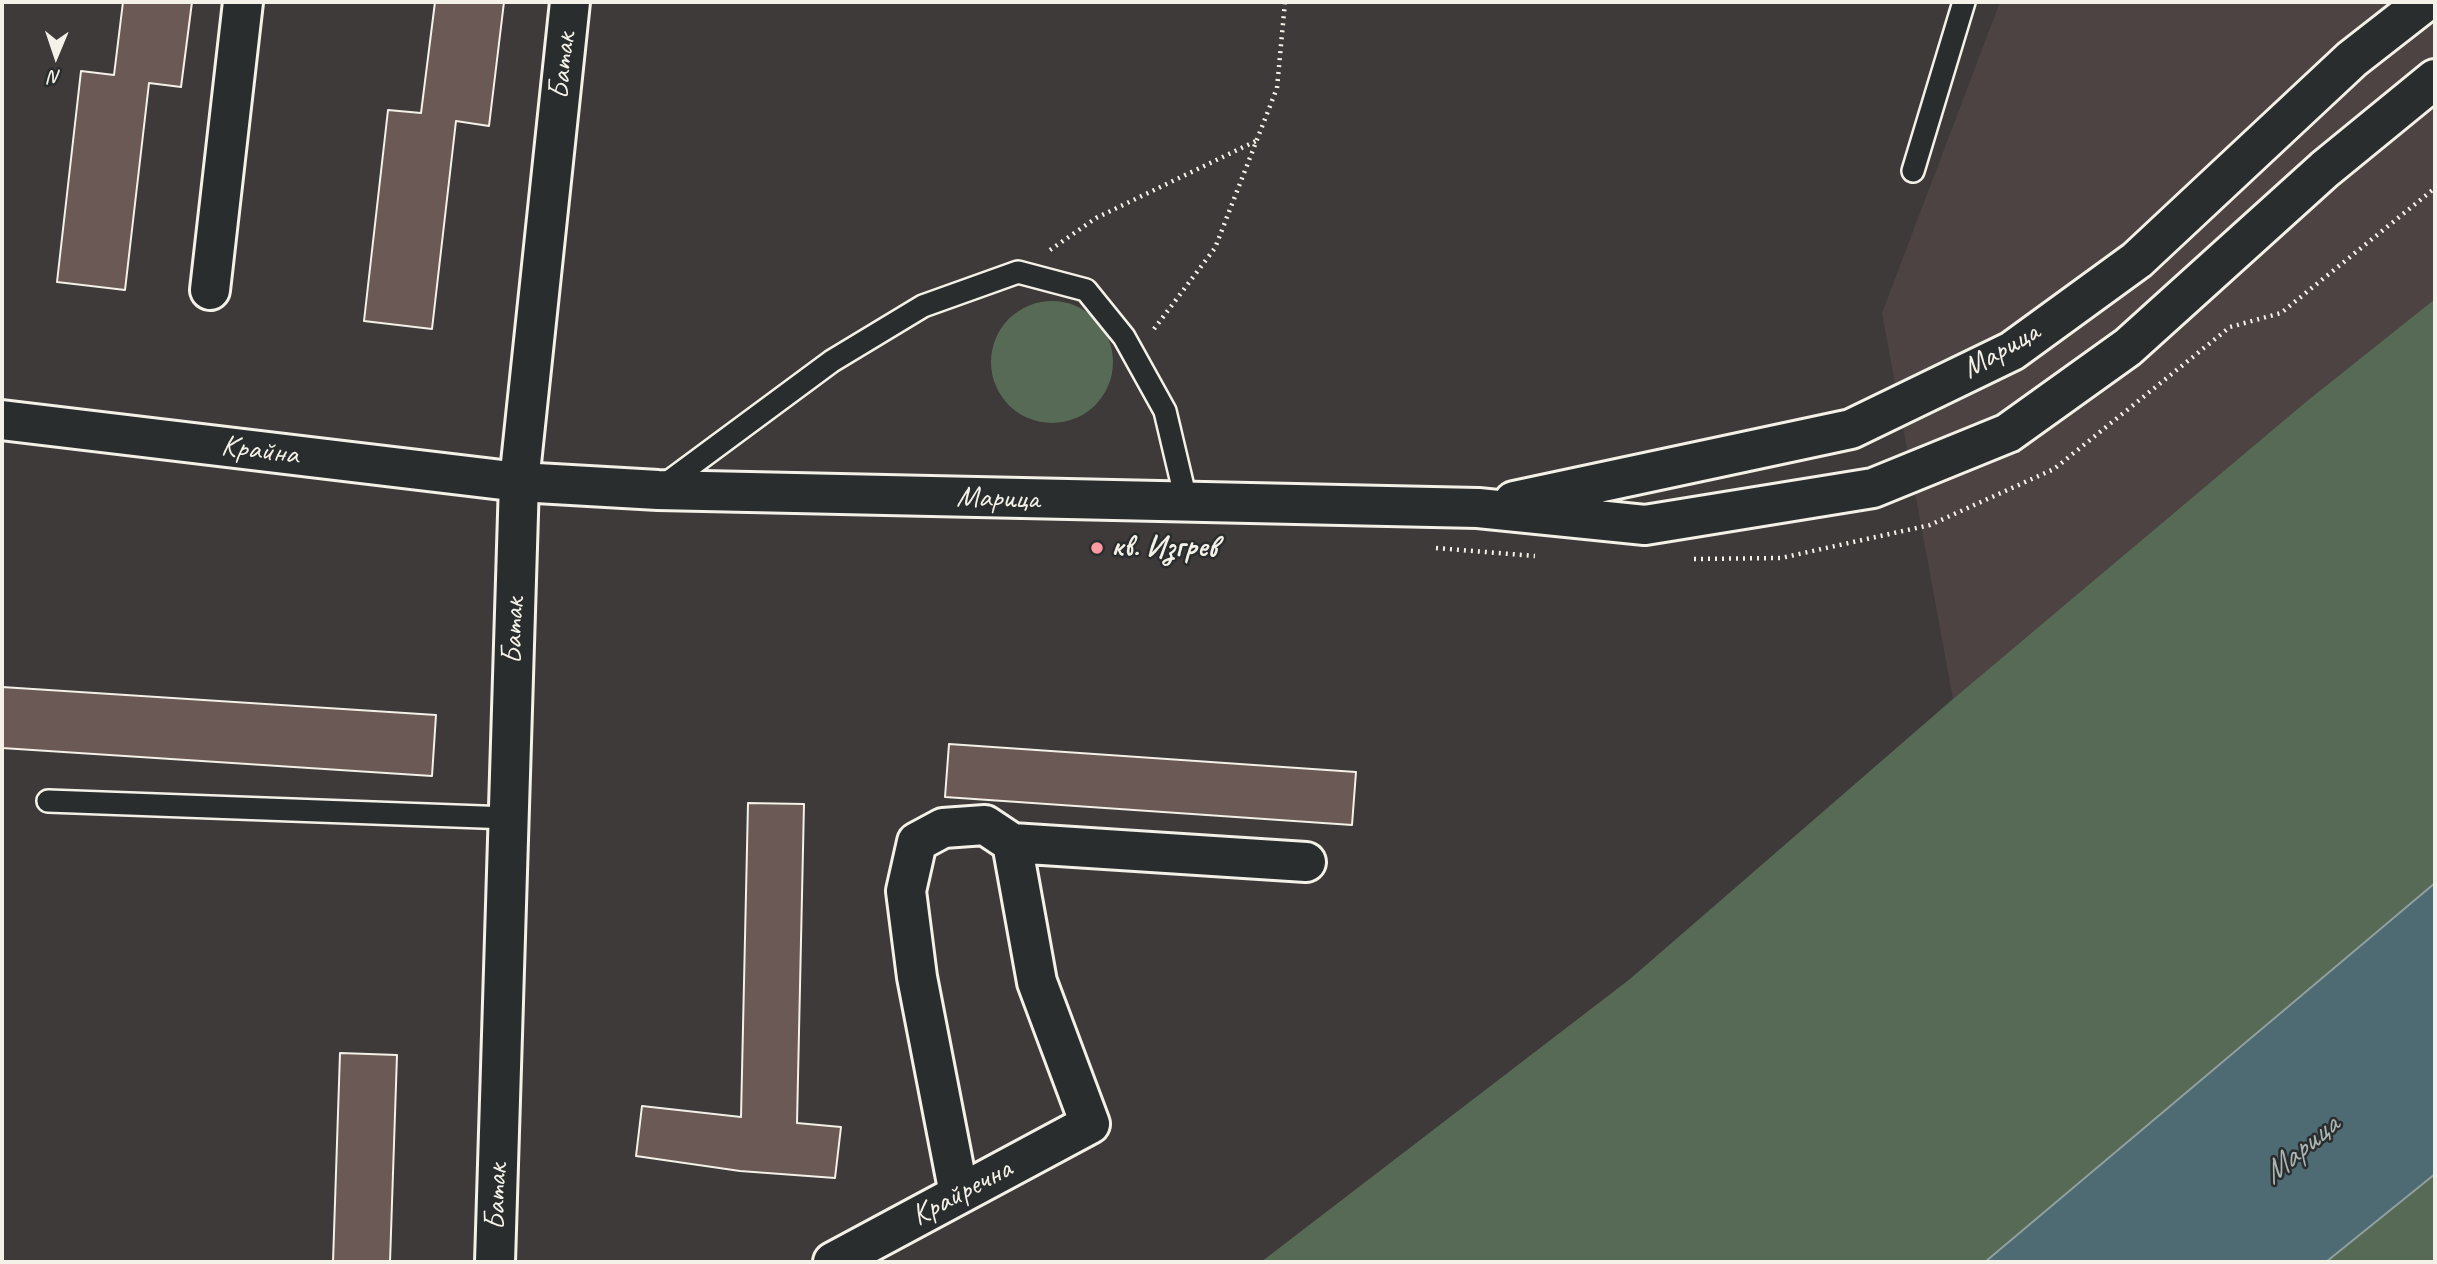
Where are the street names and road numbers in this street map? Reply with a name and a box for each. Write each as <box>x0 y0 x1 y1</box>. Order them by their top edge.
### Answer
street label: Батак <box>542 31 584 101</box>
street label: Марица <box>1956 315 2046 387</box>
street label: Крайна <box>219 428 301 474</box>
street label: Марица <box>956 480 1040 518</box>
street label: Батак <box>495 597 533 665</box>
street label: Крайречна <box>906 1152 1018 1234</box>
street label: Батак <box>478 1163 516 1231</box>

